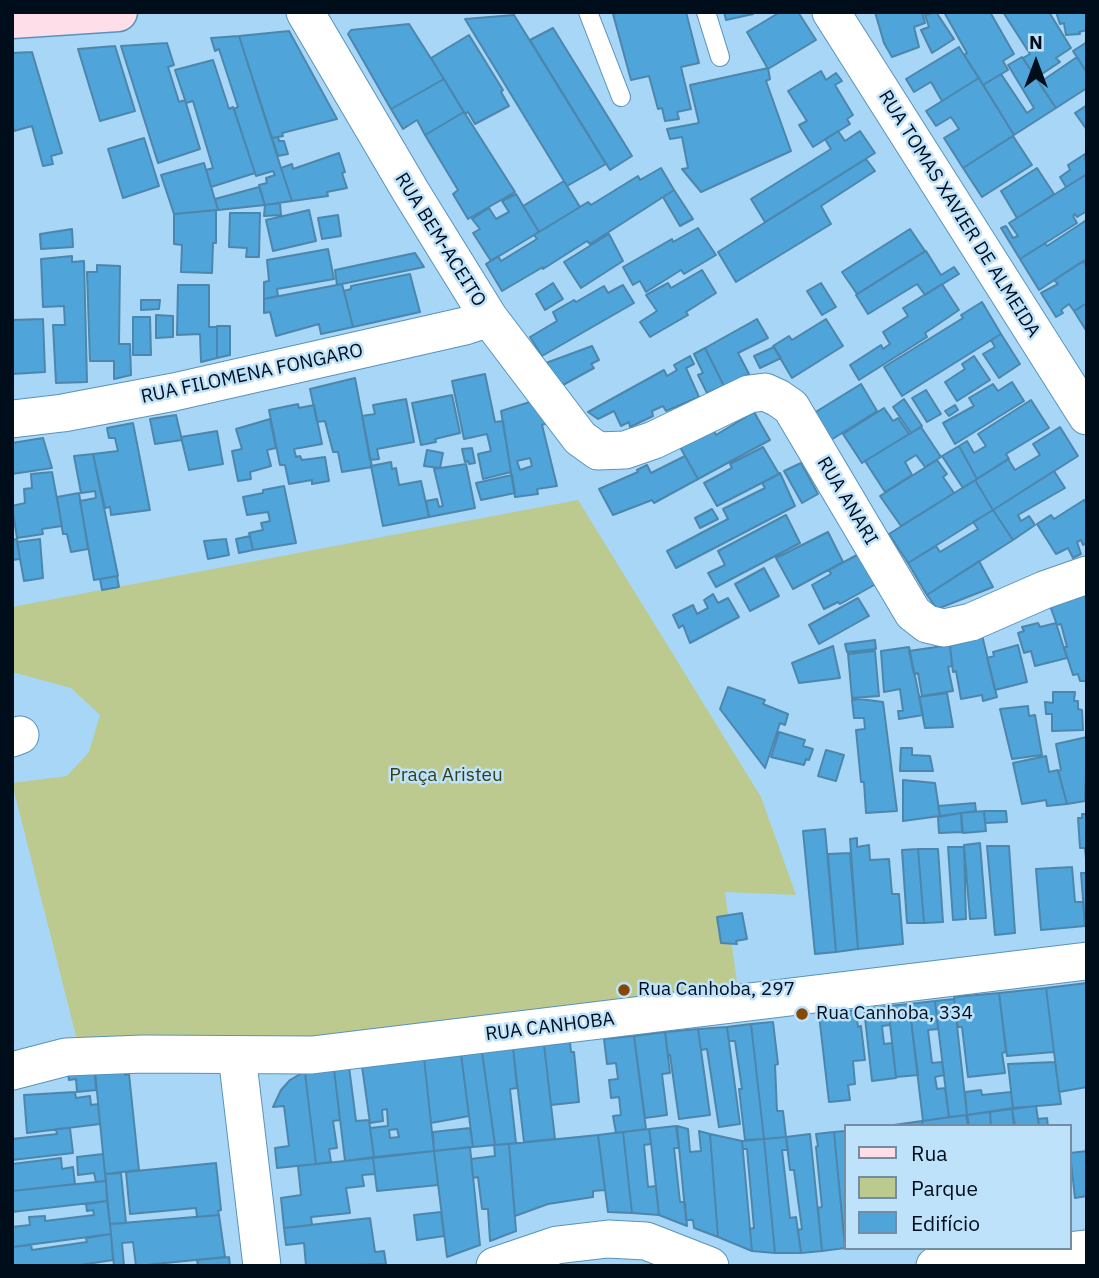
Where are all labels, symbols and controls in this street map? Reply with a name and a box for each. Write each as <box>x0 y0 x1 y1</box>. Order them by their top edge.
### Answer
north arrow <box>1001 28 1071 98</box>
text: N <box>1029 30 1043 54</box>
street label: RUA TOMAS XAVIER DE ALMEIDA <box>873 86 1045 342</box>
street label: RUA BEM-ACEITO <box>390 169 490 311</box>
street label: RUA FILOMENA FONGARO <box>139 339 365 409</box>
street label: RUA ANARI <box>812 453 882 549</box>
park label: Praça Aristeu <box>389 765 503 787</box>
place label: Rua Canhoba, 297 <box>638 979 795 1001</box>
marker: Rua Canhoba, 297 <box>616 982 632 998</box>
place label: Rua Canhoba, 334 <box>816 1003 973 1025</box>
marker: Rua Canhoba, 334 <box>794 1006 810 1022</box>
street label: RUA CANHOBA <box>484 1008 616 1046</box>
legend <box>844 1124 1071 1250</box>
text: Rua <box>911 1139 948 1167</box>
text: Parque <box>911 1174 978 1202</box>
text: Edifício <box>911 1209 980 1237</box>

